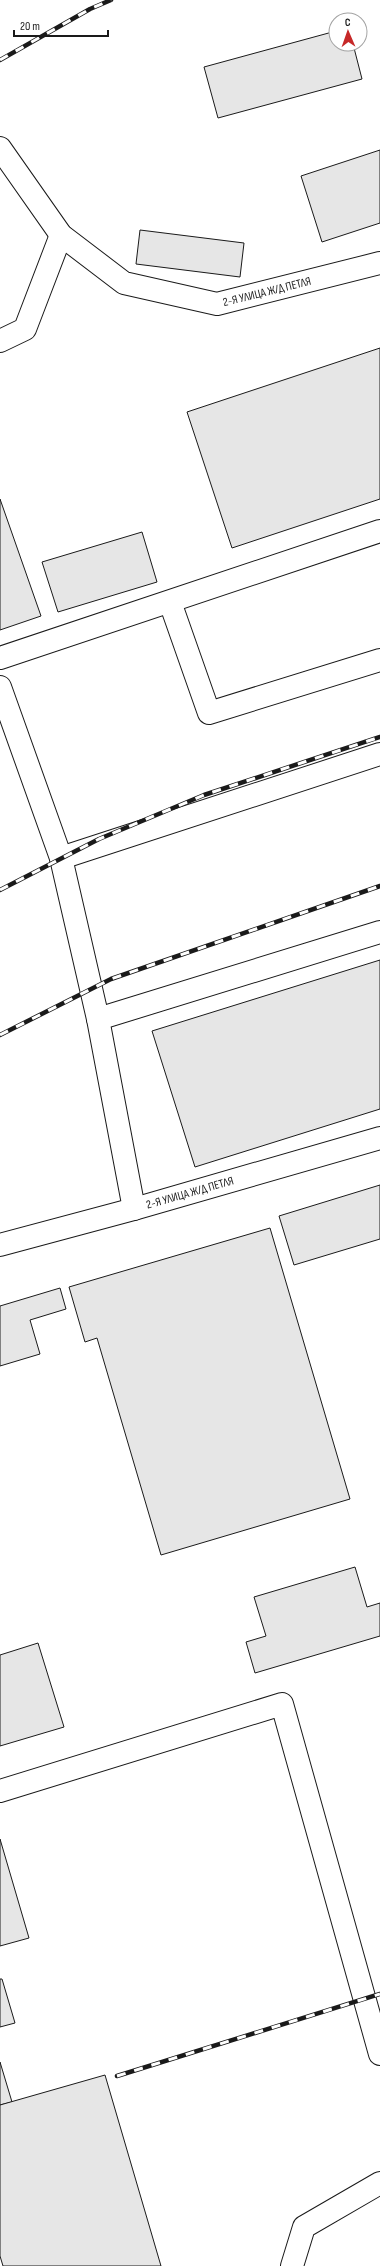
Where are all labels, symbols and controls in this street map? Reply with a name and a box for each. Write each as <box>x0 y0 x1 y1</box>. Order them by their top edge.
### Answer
scale bar <box>14 12 108 38</box>
north arrow <box>328 12 368 52</box>
text: С <box>345 16 351 29</box>
text: 20 m <box>20 19 40 34</box>
street label: 2-Я УЛИЦА Ж/Д ПЕТЛЯ <box>221 274 313 310</box>
street label: 2-Я УЛИЦА Ж/Д ПЕТЛЯ <box>144 1173 236 1213</box>

